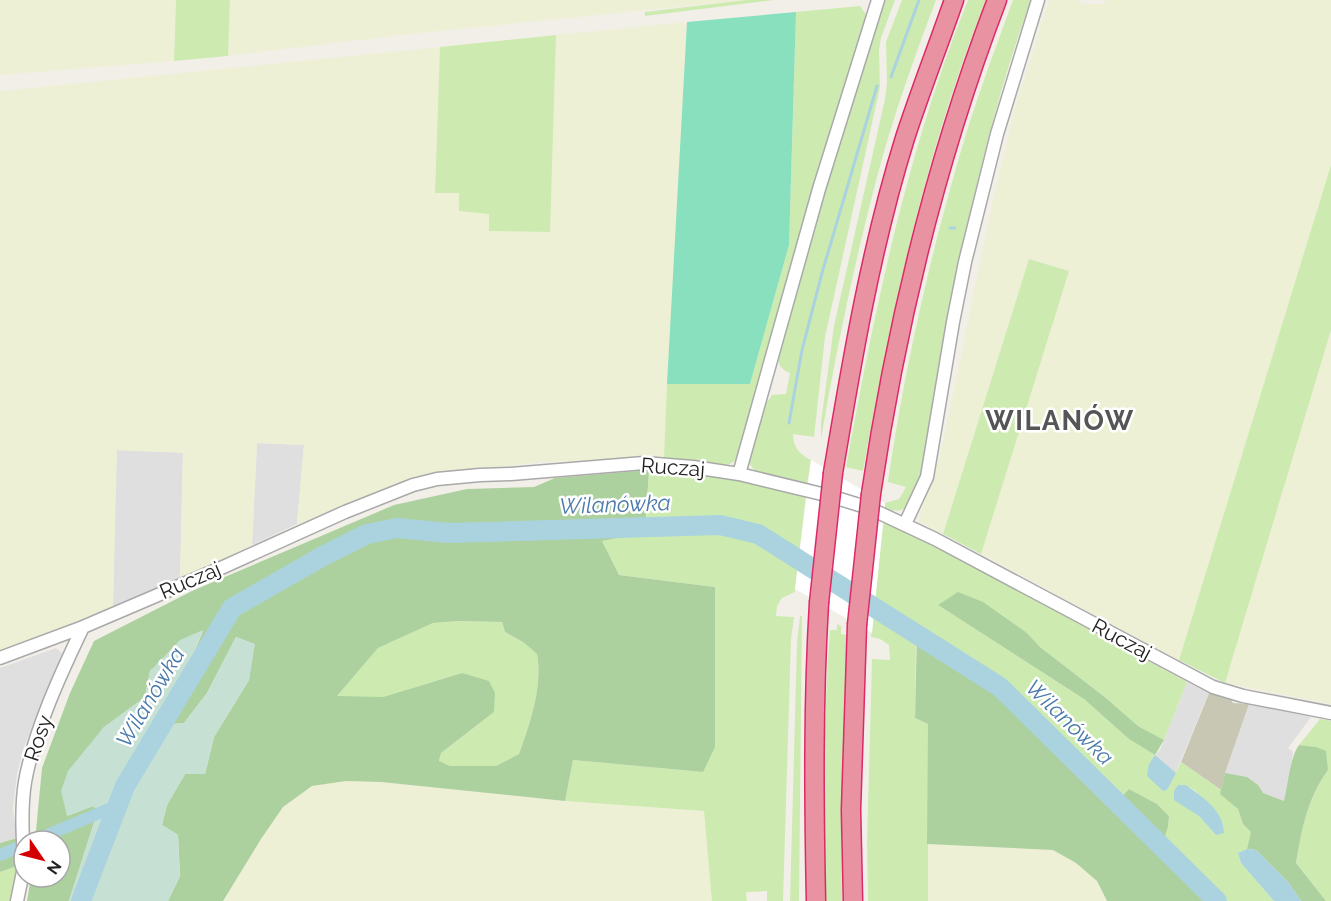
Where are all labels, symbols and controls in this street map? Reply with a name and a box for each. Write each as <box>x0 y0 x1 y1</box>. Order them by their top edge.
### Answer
district label: WILANÓW <box>985 404 1135 436</box>
street label: Ruczaj <box>640 452 706 482</box>
water label: Wilanówka <box>559 489 671 519</box>
street label: Ruczaj <box>156 556 224 604</box>
street label: Ruczaj <box>1088 613 1156 665</box>
water label: Wilanówka <box>110 643 190 751</box>
water label: Wilanówka <box>1021 674 1119 770</box>
street label: Rosy <box>19 712 57 764</box>
north arrow <box>12 829 72 889</box>
text: N <box>43 857 65 878</box>

